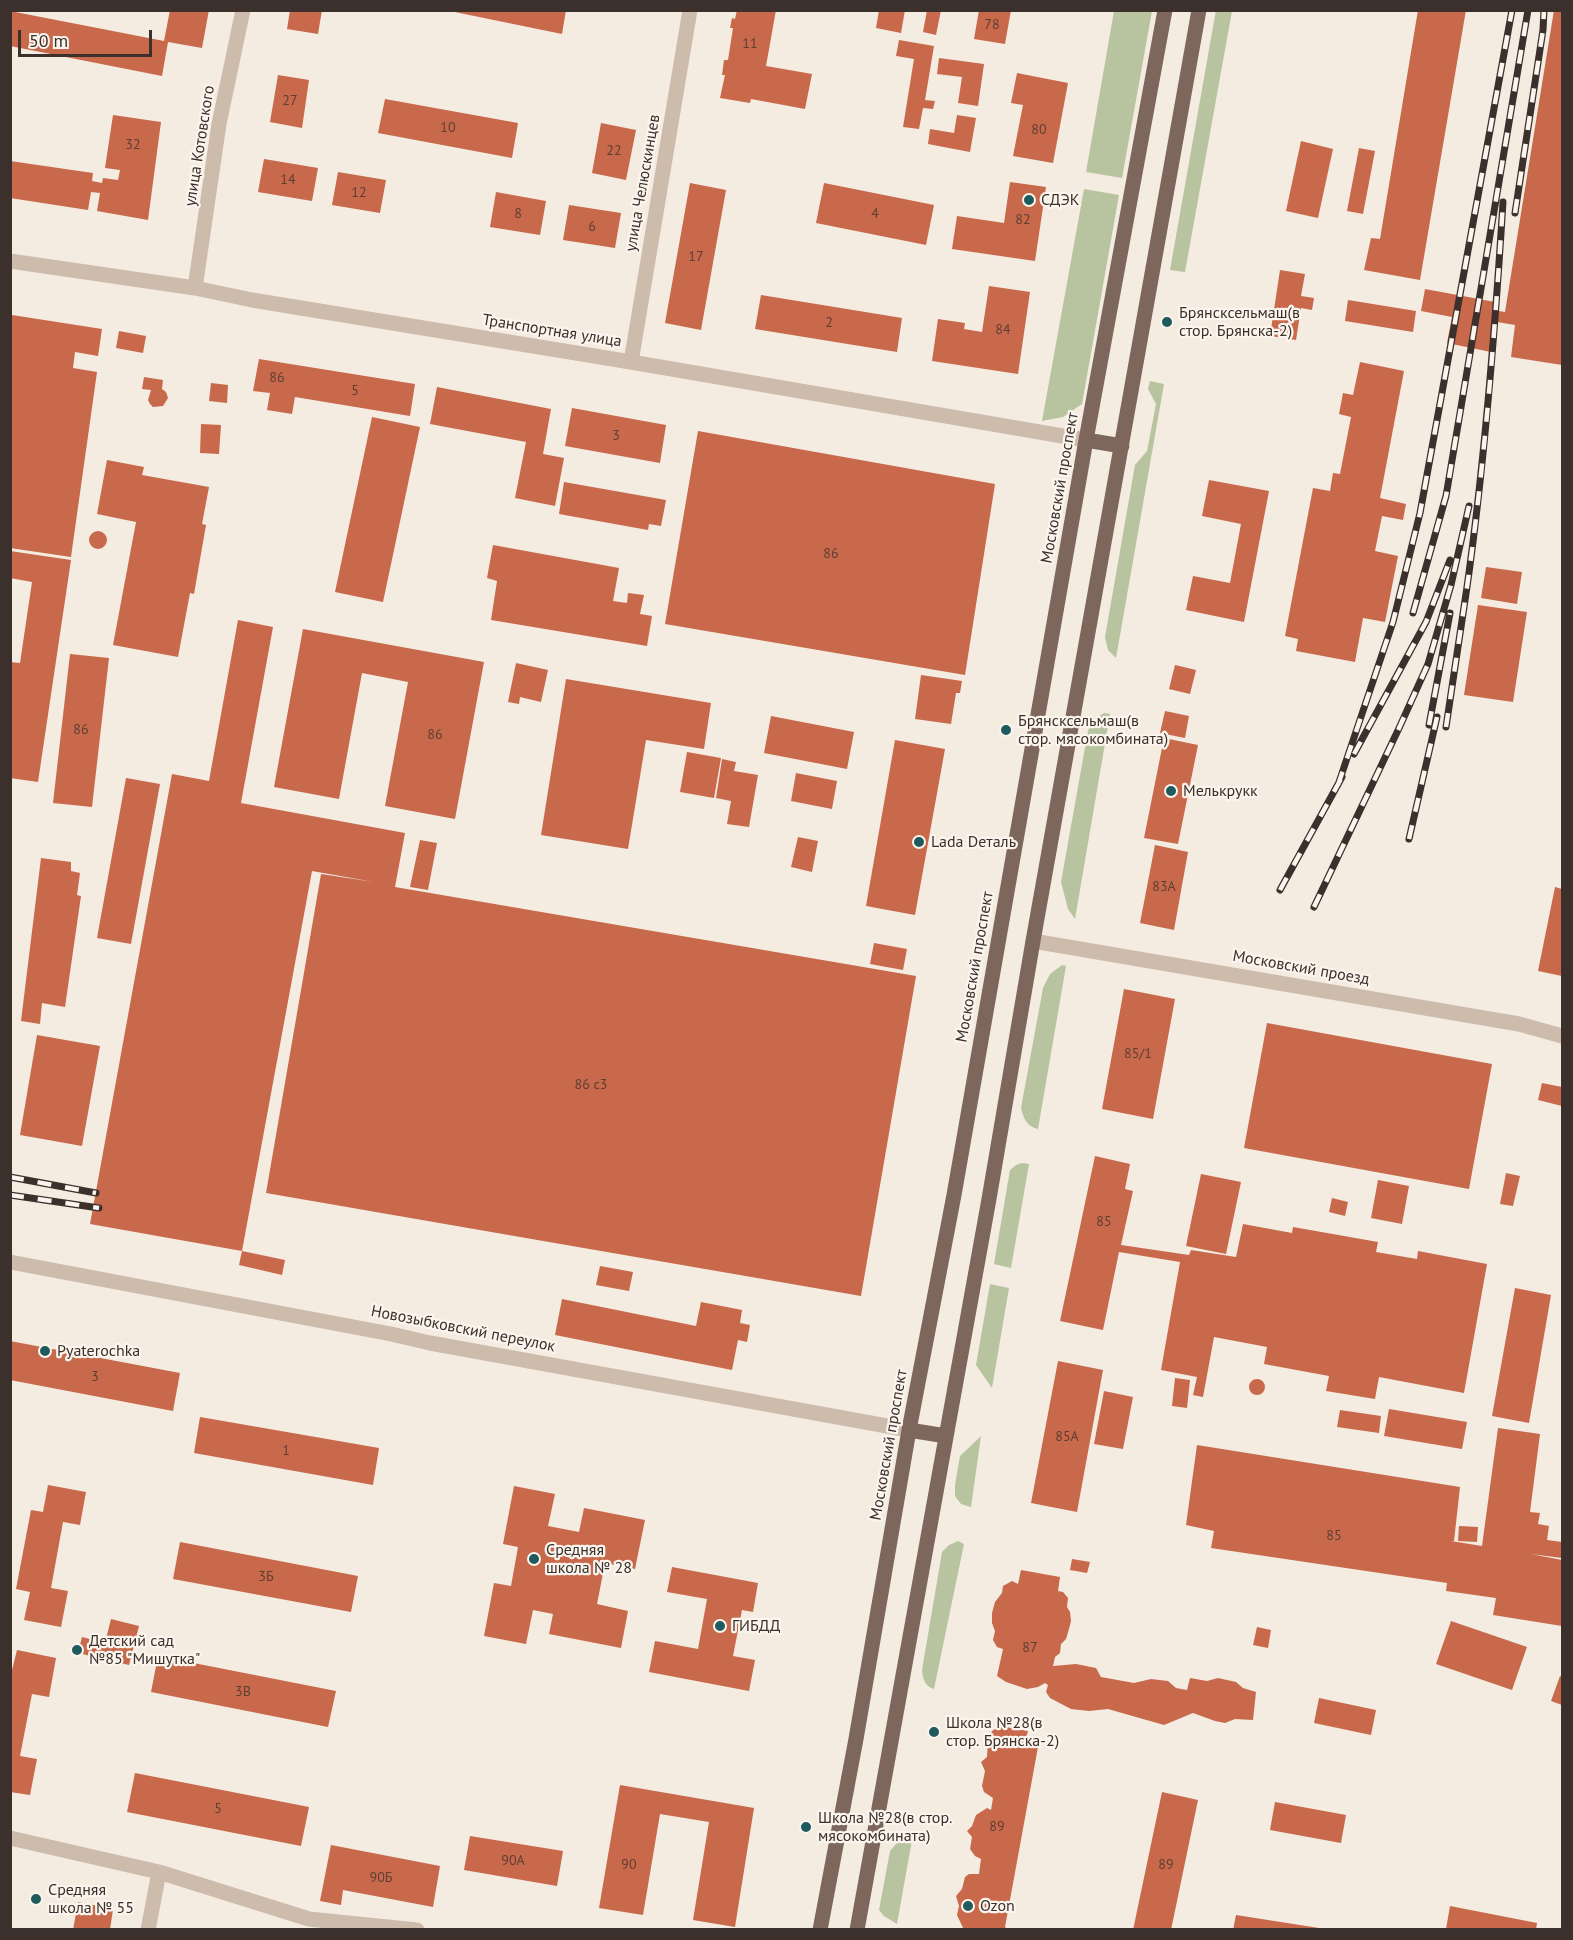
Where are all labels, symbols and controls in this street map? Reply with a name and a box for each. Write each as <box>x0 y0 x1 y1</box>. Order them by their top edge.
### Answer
house number: 78 <box>984 17 1000 33</box>
scale bar <box>21 18 154 56</box>
text: 50 m <box>29 29 68 52</box>
house number: 11 <box>742 36 758 52</box>
street label: улица Котовского <box>181 84 219 208</box>
house number: 27 <box>282 93 298 109</box>
street label: улица Челюскинцев <box>621 113 665 253</box>
house number: 10 <box>440 120 456 136</box>
house number: 80 <box>1031 122 1047 138</box>
house number: 32 <box>125 137 141 153</box>
house number: 22 <box>606 143 622 159</box>
house number: 14 <box>280 172 296 188</box>
house number: 12 <box>351 185 367 201</box>
place label: СДЭК <box>1041 190 1079 210</box>
marker: СДЭК <box>1022 193 1036 207</box>
house number: 8 <box>514 206 522 222</box>
house number: 4 <box>871 206 879 222</box>
house number: 82 <box>1015 212 1031 228</box>
house number: 6 <box>588 219 596 235</box>
house number: 17 <box>688 249 704 265</box>
place label: Брянсксельмаш(в стор. Брянска-2) <box>1179 303 1300 341</box>
street label: Транспортная улица <box>481 311 623 351</box>
house number: 2 <box>825 315 833 331</box>
marker: Брянсксельмаш(в стор. Брянска-2) <box>1160 315 1174 329</box>
house number: 84 <box>995 322 1011 338</box>
house number: 86 <box>269 370 285 386</box>
house number: 5 <box>351 383 359 399</box>
street label: Московский проспект <box>1037 411 1083 565</box>
house number: 3 <box>612 428 620 444</box>
house number: 86 <box>823 546 839 562</box>
place label: Брянсксельмаш(в стор. мясокомбината) <box>1018 711 1168 749</box>
house number: 86 <box>73 722 89 738</box>
marker: Брянсксельмаш(в стор. мясокомбината) <box>999 723 1013 737</box>
house number: 86 <box>427 727 443 743</box>
place label: Мелькрукк <box>1183 781 1258 801</box>
marker: Мелькрукк <box>1164 784 1178 798</box>
place label: Lada Dеталь <box>931 832 1016 852</box>
marker: Lada Dеталь <box>912 835 926 849</box>
house number: 83А <box>1152 879 1176 895</box>
street label: Московский проспект <box>952 890 998 1044</box>
street label: Московский проезд <box>1231 947 1371 989</box>
house number: 85/1 <box>1124 1046 1152 1062</box>
house number: 86 с3 <box>575 1077 607 1093</box>
house number: 85 <box>1096 1214 1112 1230</box>
street label: Новозыбковский переулок <box>369 1302 557 1356</box>
place label: Pyaterochka <box>57 1341 140 1361</box>
marker: Pyaterochka <box>38 1344 52 1358</box>
street label: Московский проспект <box>866 1368 912 1522</box>
house number: 3 <box>91 1369 99 1385</box>
house number: 85А <box>1055 1429 1079 1445</box>
house number: 1 <box>282 1443 290 1459</box>
house number: 85 <box>1326 1528 1342 1544</box>
place label: Средняя школа № 28 <box>546 1540 632 1578</box>
marker: Средняя школа № 28 <box>527 1552 541 1566</box>
house number: 3Б <box>258 1569 274 1585</box>
place label: ГИБДД <box>732 1616 781 1636</box>
marker: ГИБДД <box>713 1619 727 1633</box>
place label: Детский сад №85 "Мишутка" <box>89 1631 200 1669</box>
house number: 87 <box>1022 1640 1038 1656</box>
marker: Детский сад №85 "Мишутка" <box>70 1643 84 1657</box>
house number: 3В <box>235 1684 251 1700</box>
place label: Школа №28(в стор. Брянска-2) <box>946 1713 1059 1751</box>
marker: Школа №28(в стор. Брянска-2) <box>927 1725 941 1739</box>
house number: 5 <box>214 1801 222 1817</box>
place label: Школа №28(в стор. мясокомбината) <box>818 1808 952 1846</box>
house number: 89 <box>989 1819 1005 1835</box>
marker: Школа №28(в стор. мясокомбината) <box>799 1820 813 1834</box>
house number: 90А <box>501 1853 525 1869</box>
house number: 90 <box>621 1857 637 1873</box>
house number: 89 <box>1158 1857 1174 1873</box>
house number: 90Б <box>370 1870 392 1886</box>
place label: Средняя школа № 55 <box>48 1880 134 1918</box>
marker: Средняя школа № 55 <box>29 1892 43 1906</box>
place label: Ozon <box>980 1896 1015 1916</box>
marker: Ozon <box>961 1899 975 1913</box>

